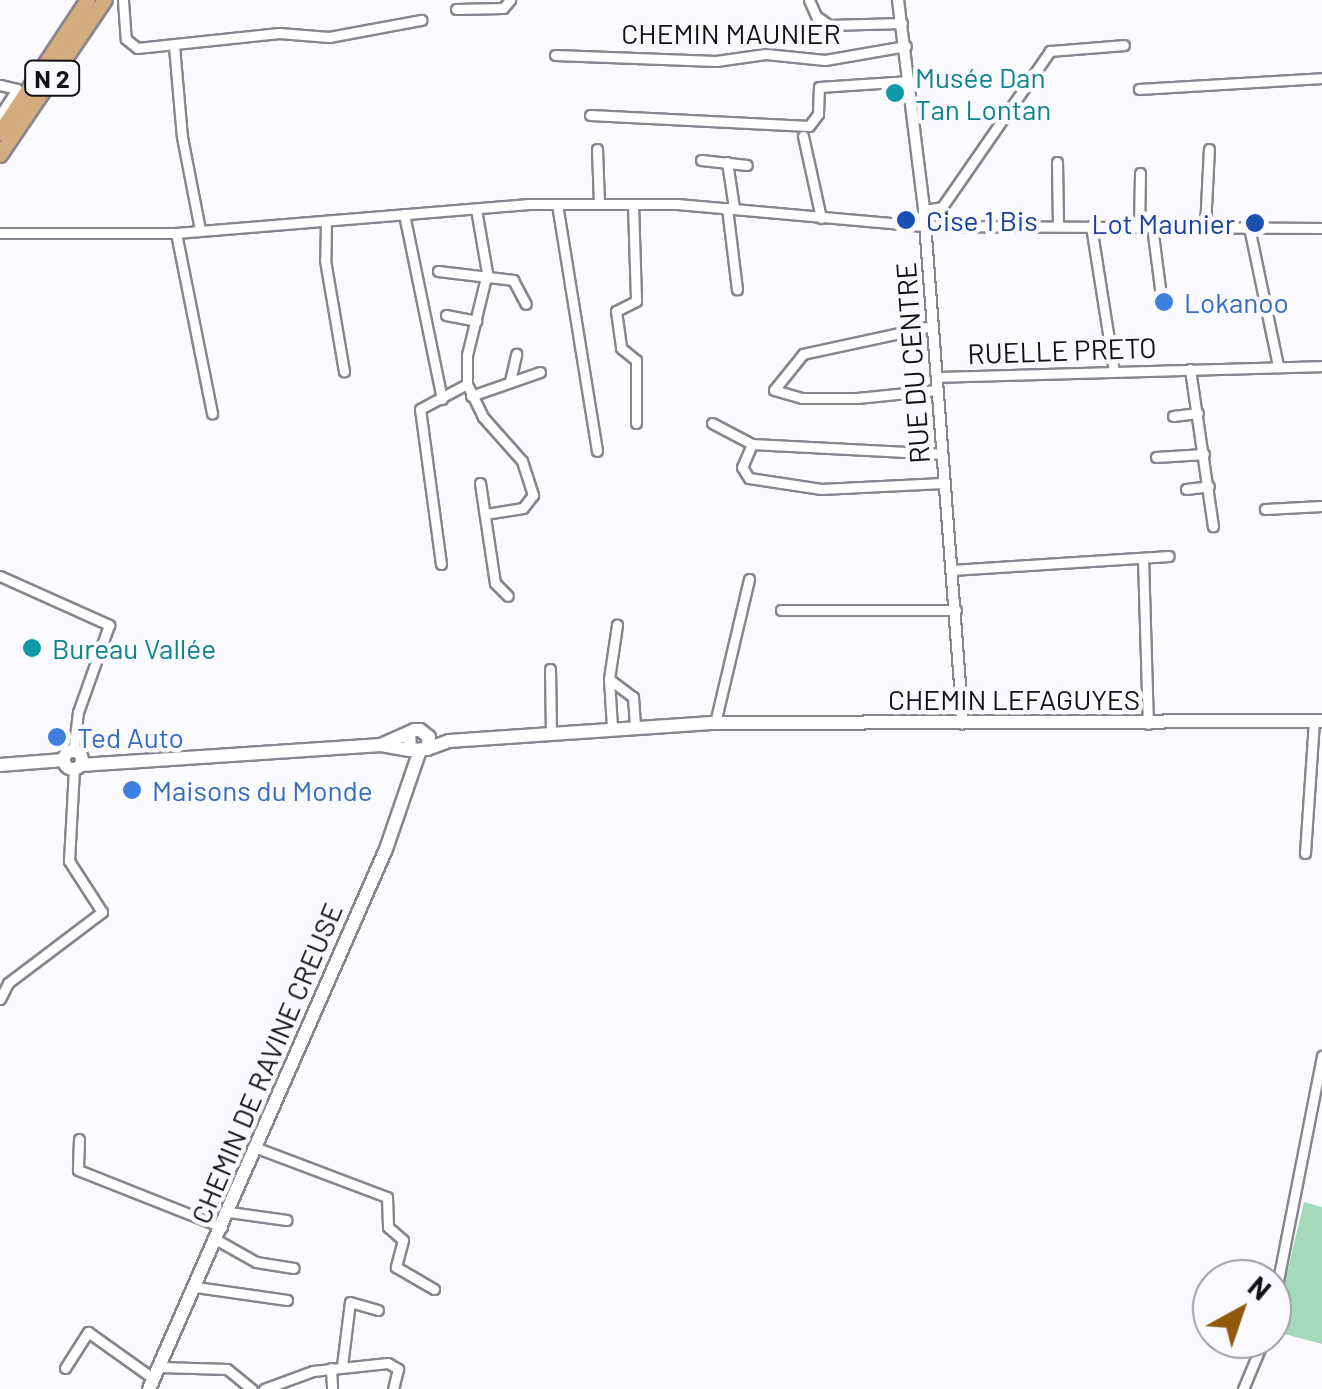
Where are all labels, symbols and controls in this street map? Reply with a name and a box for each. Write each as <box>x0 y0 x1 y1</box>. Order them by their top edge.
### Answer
street label: CHEMIN MAUNIER <box>621 16 841 50</box>
road number: N 2 <box>22 58 82 98</box>
place label: Musée Dan Tan Lontan <box>915 60 1051 126</box>
marker: Musée Dan Tan Lontan <box>884 82 906 104</box>
place label: Cise 1 Bis <box>926 203 1038 237</box>
place label: Lot Maunier <box>1092 206 1235 240</box>
marker: Cise 1 Bis <box>895 209 917 231</box>
marker: Lot Maunier <box>1244 212 1266 234</box>
street label: RUE DU CENTRE <box>888 261 936 465</box>
place label: Lokanoo <box>1184 285 1289 319</box>
marker: Lokanoo <box>1153 291 1175 313</box>
street label: RUELLE PRETO <box>967 330 1157 370</box>
place label: Bureau Vallée <box>52 631 216 665</box>
marker: Bureau Vallée <box>21 637 43 659</box>
street label: CHEMIN LEFAGUYES <box>888 682 1140 716</box>
place label: Ted Auto <box>77 720 184 754</box>
marker: Ted Auto <box>46 726 68 748</box>
place label: Maisons du Monde <box>152 773 373 807</box>
marker: Maisons du Monde <box>121 779 143 801</box>
street label: CHEMIN DE RAVINE CREUSE <box>183 898 349 1228</box>
north arrow <box>1192 1259 1292 1359</box>
text: N <box>1242 1269 1278 1307</box>

